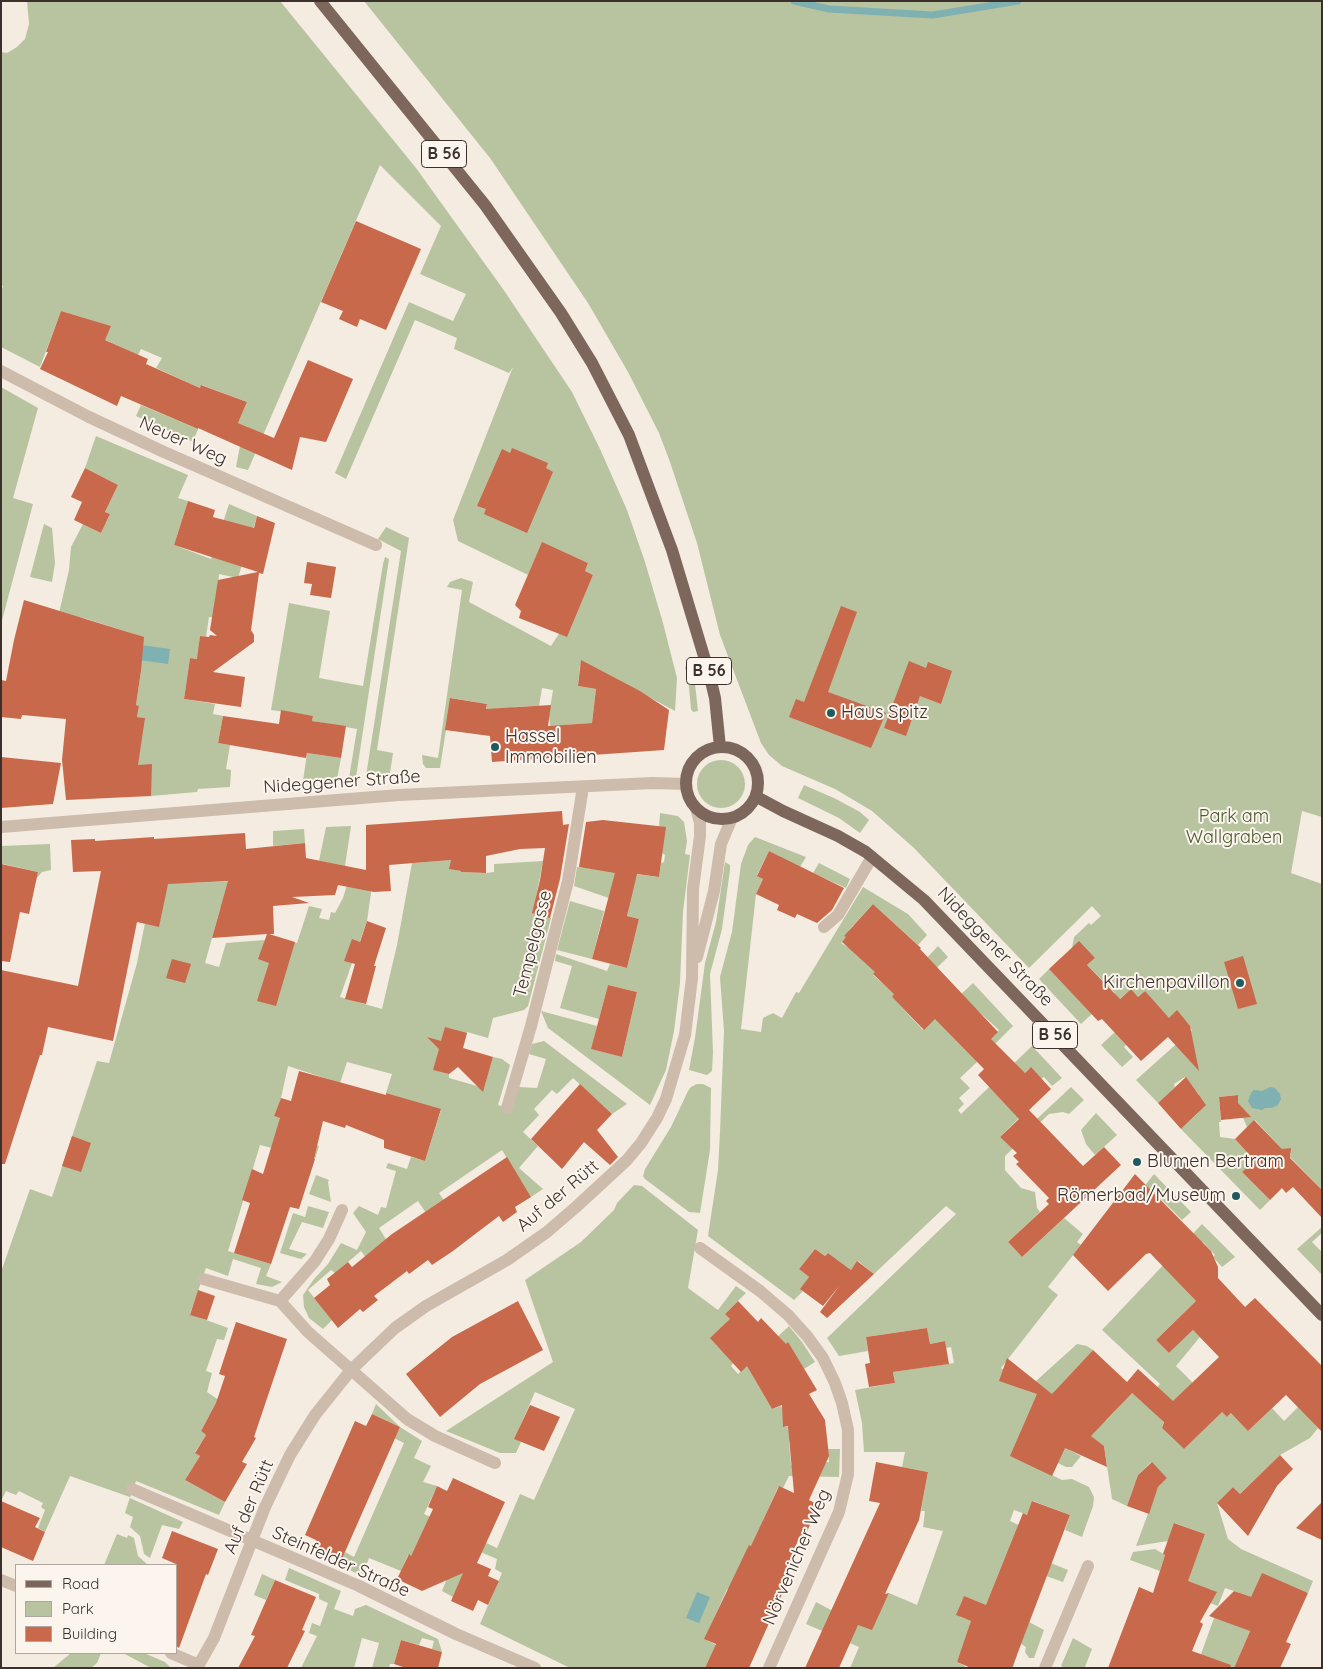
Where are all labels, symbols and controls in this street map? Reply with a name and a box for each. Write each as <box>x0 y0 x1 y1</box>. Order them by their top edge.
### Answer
road number: B 56 <box>422 140 466 168</box>
street label: Neuer Weg <box>136 412 230 470</box>
road number: B 56 <box>686 658 732 684</box>
place label: Haus Spitz <box>841 702 928 724</box>
marker: Haus Spitz <box>825 707 837 719</box>
place label: Hassel Immobilien <box>505 726 597 769</box>
marker: Hassel Immobilien <box>489 741 501 753</box>
street label: Nideggener Straße <box>263 766 421 798</box>
park label: Park am Wallgraben <box>1186 806 1282 849</box>
street label: Nideggener Straße <box>933 883 1057 1011</box>
street label: Tempelgasse <box>509 888 557 1000</box>
place label: Kirchenpavillon <box>1103 972 1230 994</box>
marker: Kirchenpavillon <box>1234 977 1246 989</box>
road number: B 56 <box>1032 1022 1078 1048</box>
place label: Blumen Bertram <box>1147 1151 1284 1173</box>
street label: Auf der Rütt <box>513 1155 603 1237</box>
marker: Blumen Bertram <box>1131 1156 1143 1168</box>
place label: Römerbad/Museum <box>1057 1185 1226 1207</box>
marker: Römerbad/Museum <box>1230 1190 1242 1202</box>
street label: Auf der Rütt <box>219 1457 279 1557</box>
street label: Nörvenicher Weg <box>759 1486 835 1628</box>
street label: Steinfelder Straße <box>269 1522 413 1602</box>
legend <box>15 1564 178 1654</box>
text: Road <box>62 1574 99 1593</box>
text: Park <box>62 1599 94 1618</box>
text: Building <box>62 1624 117 1643</box>

